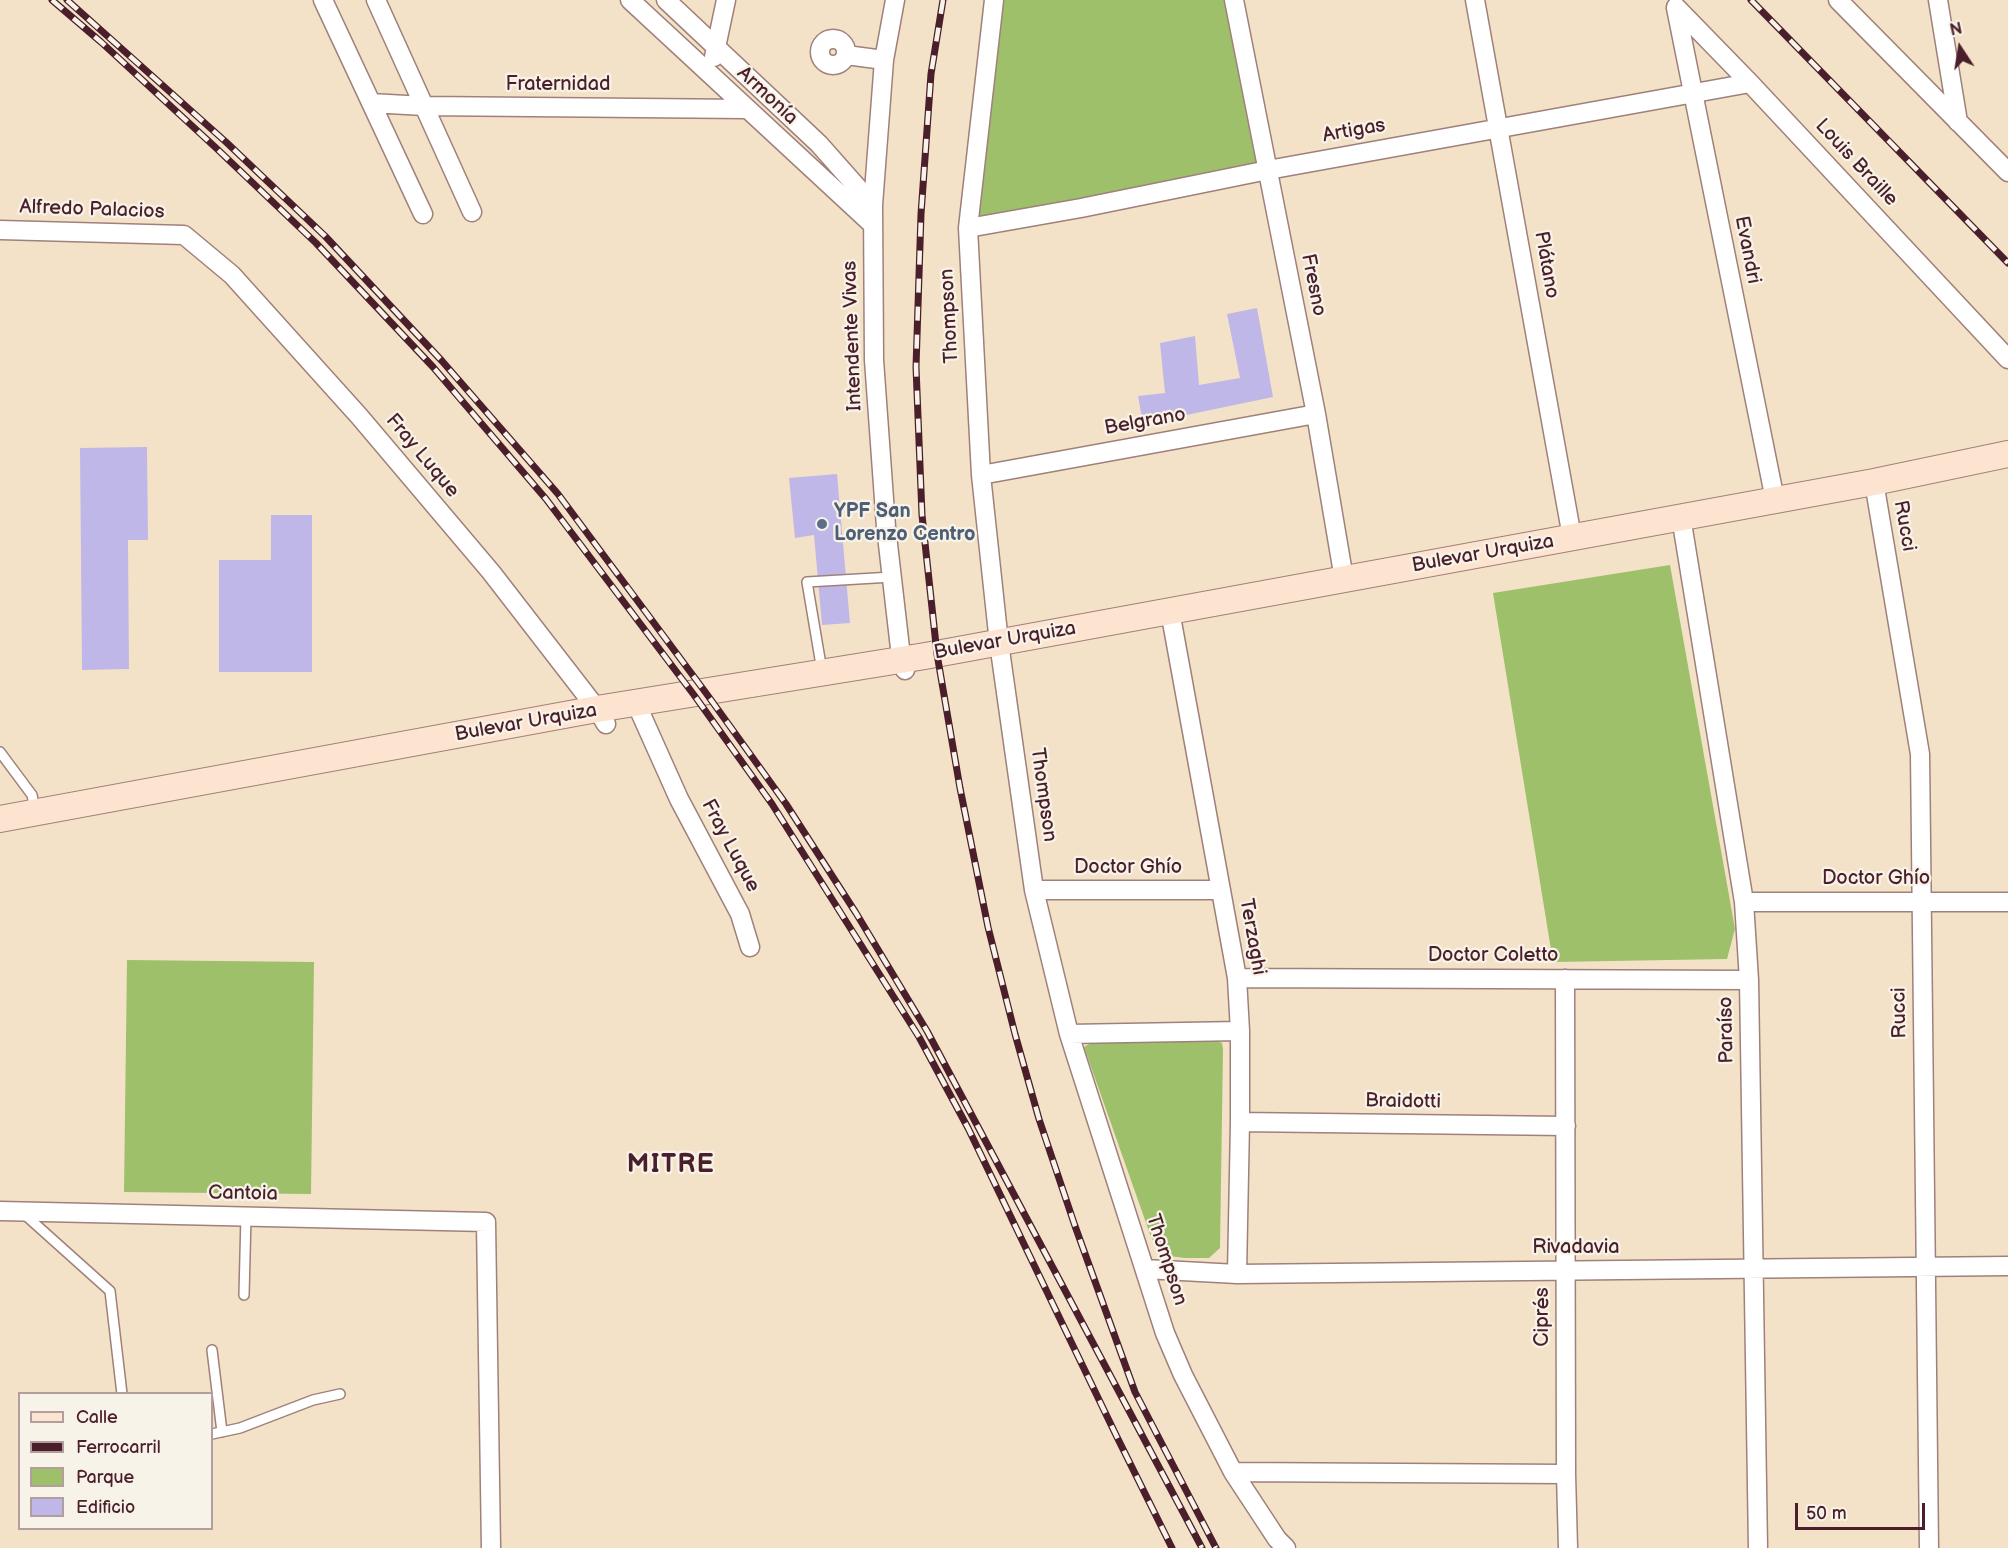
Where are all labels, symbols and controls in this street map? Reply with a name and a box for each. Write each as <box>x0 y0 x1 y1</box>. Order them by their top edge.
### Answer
north arrow <box>1930 18 1990 78</box>
text: N <box>1948 19 1964 40</box>
street label: Armonía <box>732 62 802 130</box>
street label: Fraternidad <box>506 73 610 97</box>
street label: Artigas <box>1321 114 1387 148</box>
street label: Louis Braille <box>1810 114 1902 212</box>
street label: Alfredo Palacios <box>19 195 165 225</box>
street label: Evandri <box>1729 214 1765 286</box>
street label: Plátano <box>1528 230 1564 300</box>
street label: Fresno <box>1295 252 1331 318</box>
street label: Intendente Vivas <box>838 260 868 412</box>
street label: Thompson <box>936 268 964 364</box>
street label: Belgrano <box>1102 403 1188 441</box>
street label: Fray Luque <box>380 409 464 503</box>
street label: Rucci <box>1888 499 1920 553</box>
place label: YPF San Lorenzo Centro <box>834 500 975 547</box>
marker: YPF San Lorenzo Centro <box>815 517 829 531</box>
street label: Bulevar Urquiza <box>1410 530 1556 578</box>
street label: Bulevar Urquiza <box>932 617 1078 665</box>
street label: Bulevar Urquiza <box>453 699 599 747</box>
street label: Thompson <box>1025 747 1061 843</box>
street label: Fray Luque <box>696 795 764 897</box>
street label: Doctor Ghío <box>1074 856 1182 880</box>
street label: Doctor Ghío <box>1822 867 1930 891</box>
street label: Terzaghi <box>1233 897 1271 977</box>
street label: Doctor Coletto <box>1428 944 1558 968</box>
street label: Rucci <box>1888 987 1912 1039</box>
street label: Paraíso <box>1714 996 1740 1064</box>
street label: Braidotti <box>1365 1089 1441 1115</box>
district label: MITRE <box>627 1149 715 1181</box>
street label: Cantoia <box>208 1181 278 1207</box>
street label: Thompson <box>1140 1211 1192 1309</box>
street label: Rivadavia <box>1532 1236 1620 1260</box>
street label: Ciprés <box>1531 1287 1555 1347</box>
legend <box>18 1392 213 1530</box>
text: Calle <box>76 1407 118 1428</box>
text: Ferrocarril <box>76 1437 161 1458</box>
text: Parque <box>76 1467 134 1488</box>
scale bar <box>1798 1491 1928 1529</box>
text: Edificio <box>76 1497 135 1518</box>
text: 50 m <box>1806 1503 1847 1524</box>

